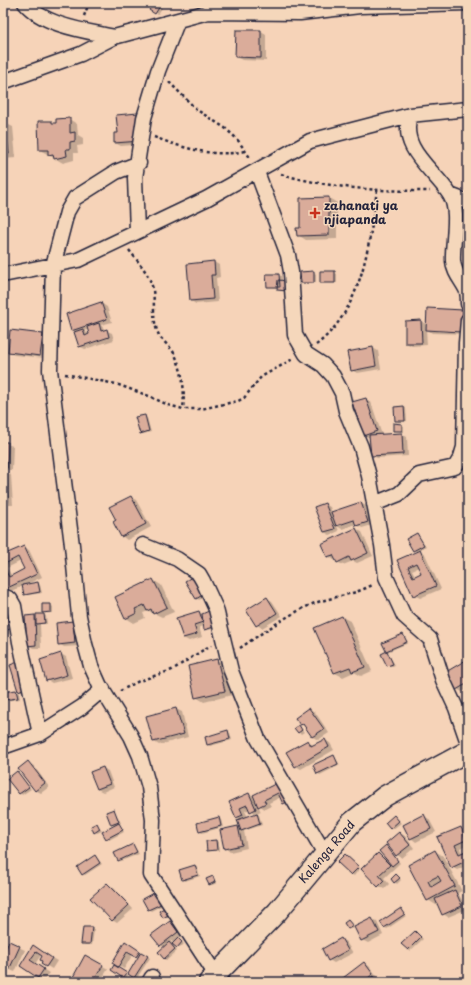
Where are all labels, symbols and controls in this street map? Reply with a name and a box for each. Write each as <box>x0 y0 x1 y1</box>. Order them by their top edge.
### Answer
place label: zahanati ya njiapanda <box>324 196 399 228</box>
marker: zahanati ya njiapanda <box>309 207 321 219</box>
street label: Kalenga Road <box>294 816 359 887</box>

